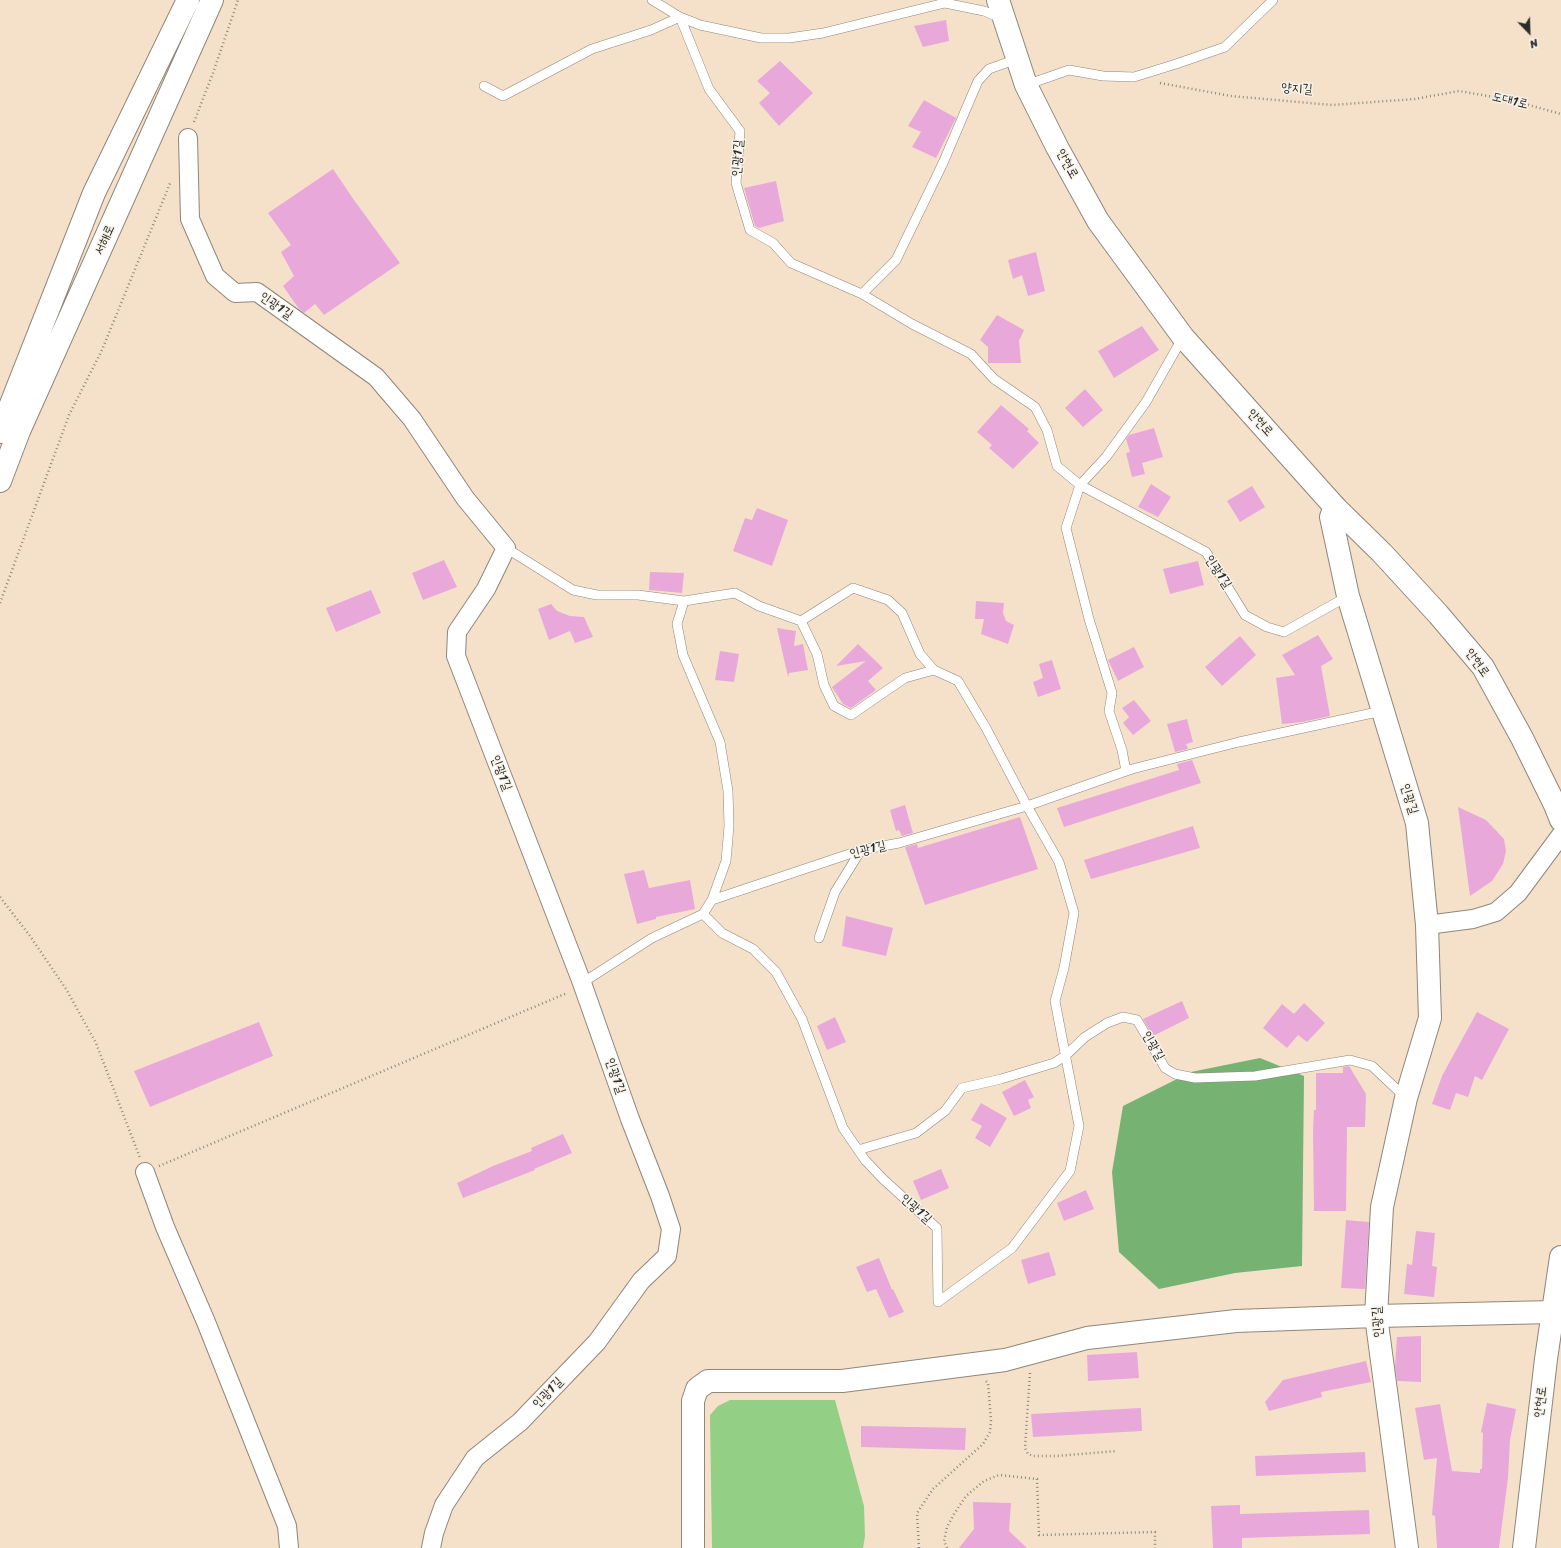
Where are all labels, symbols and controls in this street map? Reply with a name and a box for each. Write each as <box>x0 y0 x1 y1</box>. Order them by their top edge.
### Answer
north arrow <box>1509 12 1549 52</box>
text: N <box>1527 33 1541 54</box>
street label: 양지길 <box>1281 80 1313 98</box>
street label: 도대1로 <box>1490 89 1530 113</box>
street label: 인광1길 <box>729 139 747 177</box>
street label: 안현로 <box>1053 146 1081 182</box>
street label: 서해로 <box>91 222 119 258</box>
street label: 인광1길 <box>256 289 296 323</box>
street label: 안현로 <box>1244 406 1276 440</box>
street label: 인광1길 <box>1201 552 1235 592</box>
street label: 안현로 <box>1461 646 1493 680</box>
street label: 인광1길 <box>487 753 515 793</box>
street label: 인광길 <box>1397 782 1421 816</box>
street label: 인광1길 <box>848 838 888 862</box>
street label: 인광길 <box>1138 1029 1168 1063</box>
street label: 인광1길 <box>602 1056 628 1096</box>
street label: 인광1길 <box>897 1191 935 1227</box>
street label: 인광길 <box>1369 1306 1387 1338</box>
street label: 인광1길 <box>530 1374 566 1412</box>
street label: 안현로 <box>1531 1385 1551 1419</box>

